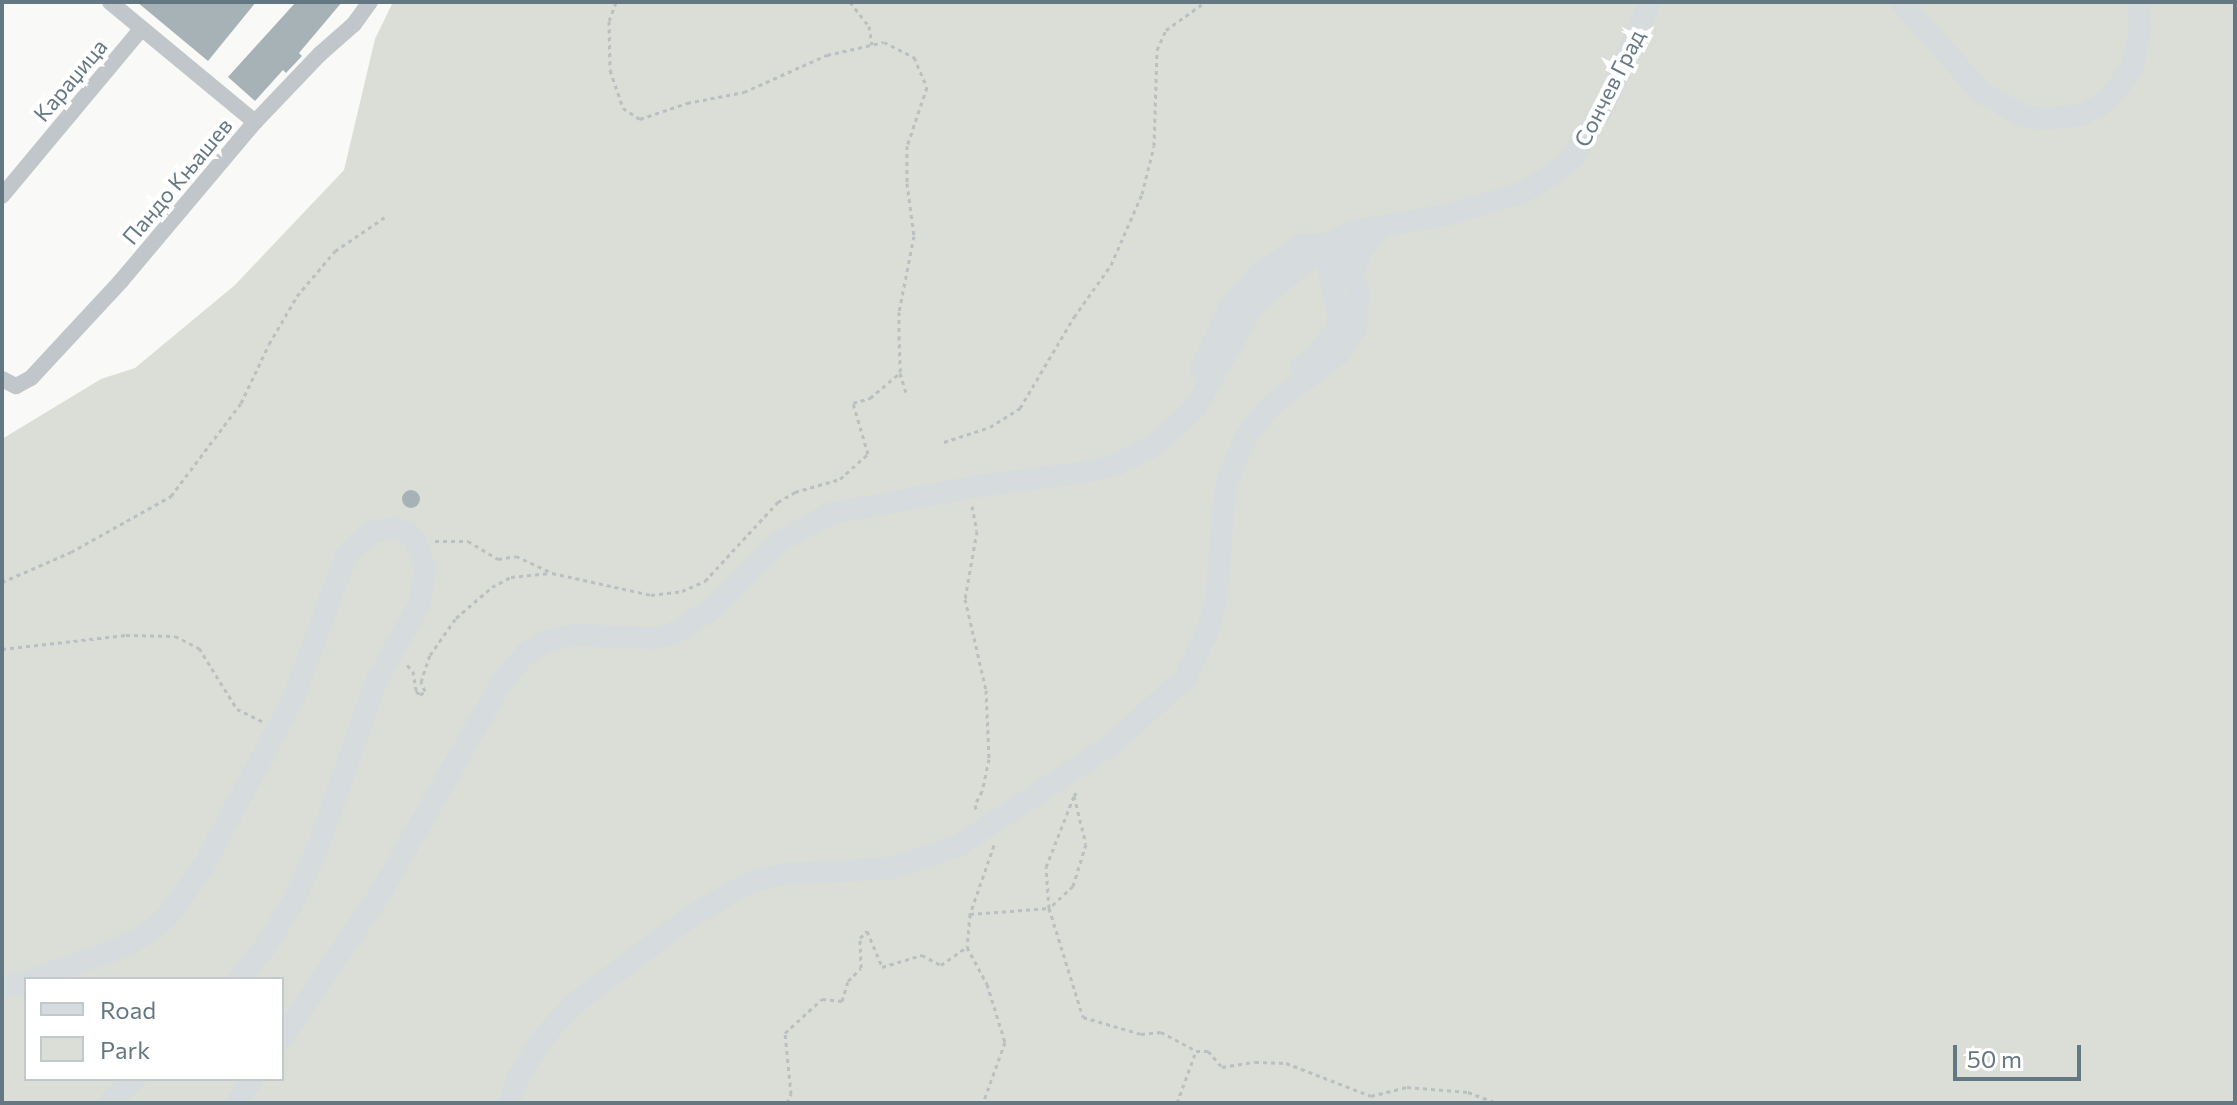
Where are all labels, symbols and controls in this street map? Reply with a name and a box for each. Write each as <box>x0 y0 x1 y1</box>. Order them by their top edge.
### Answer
street label: Сончев Град <box>1568 25 1650 151</box>
street label: Караџица <box>28 33 112 127</box>
street label: Пандо Књашев <box>117 112 237 250</box>
legend <box>24 977 284 1081</box>
text: Road <box>100 995 156 1024</box>
scale bar <box>1957 1029 2085 1079</box>
text: Park <box>100 1035 150 1064</box>
text: 50 m <box>1967 1044 2022 1073</box>

